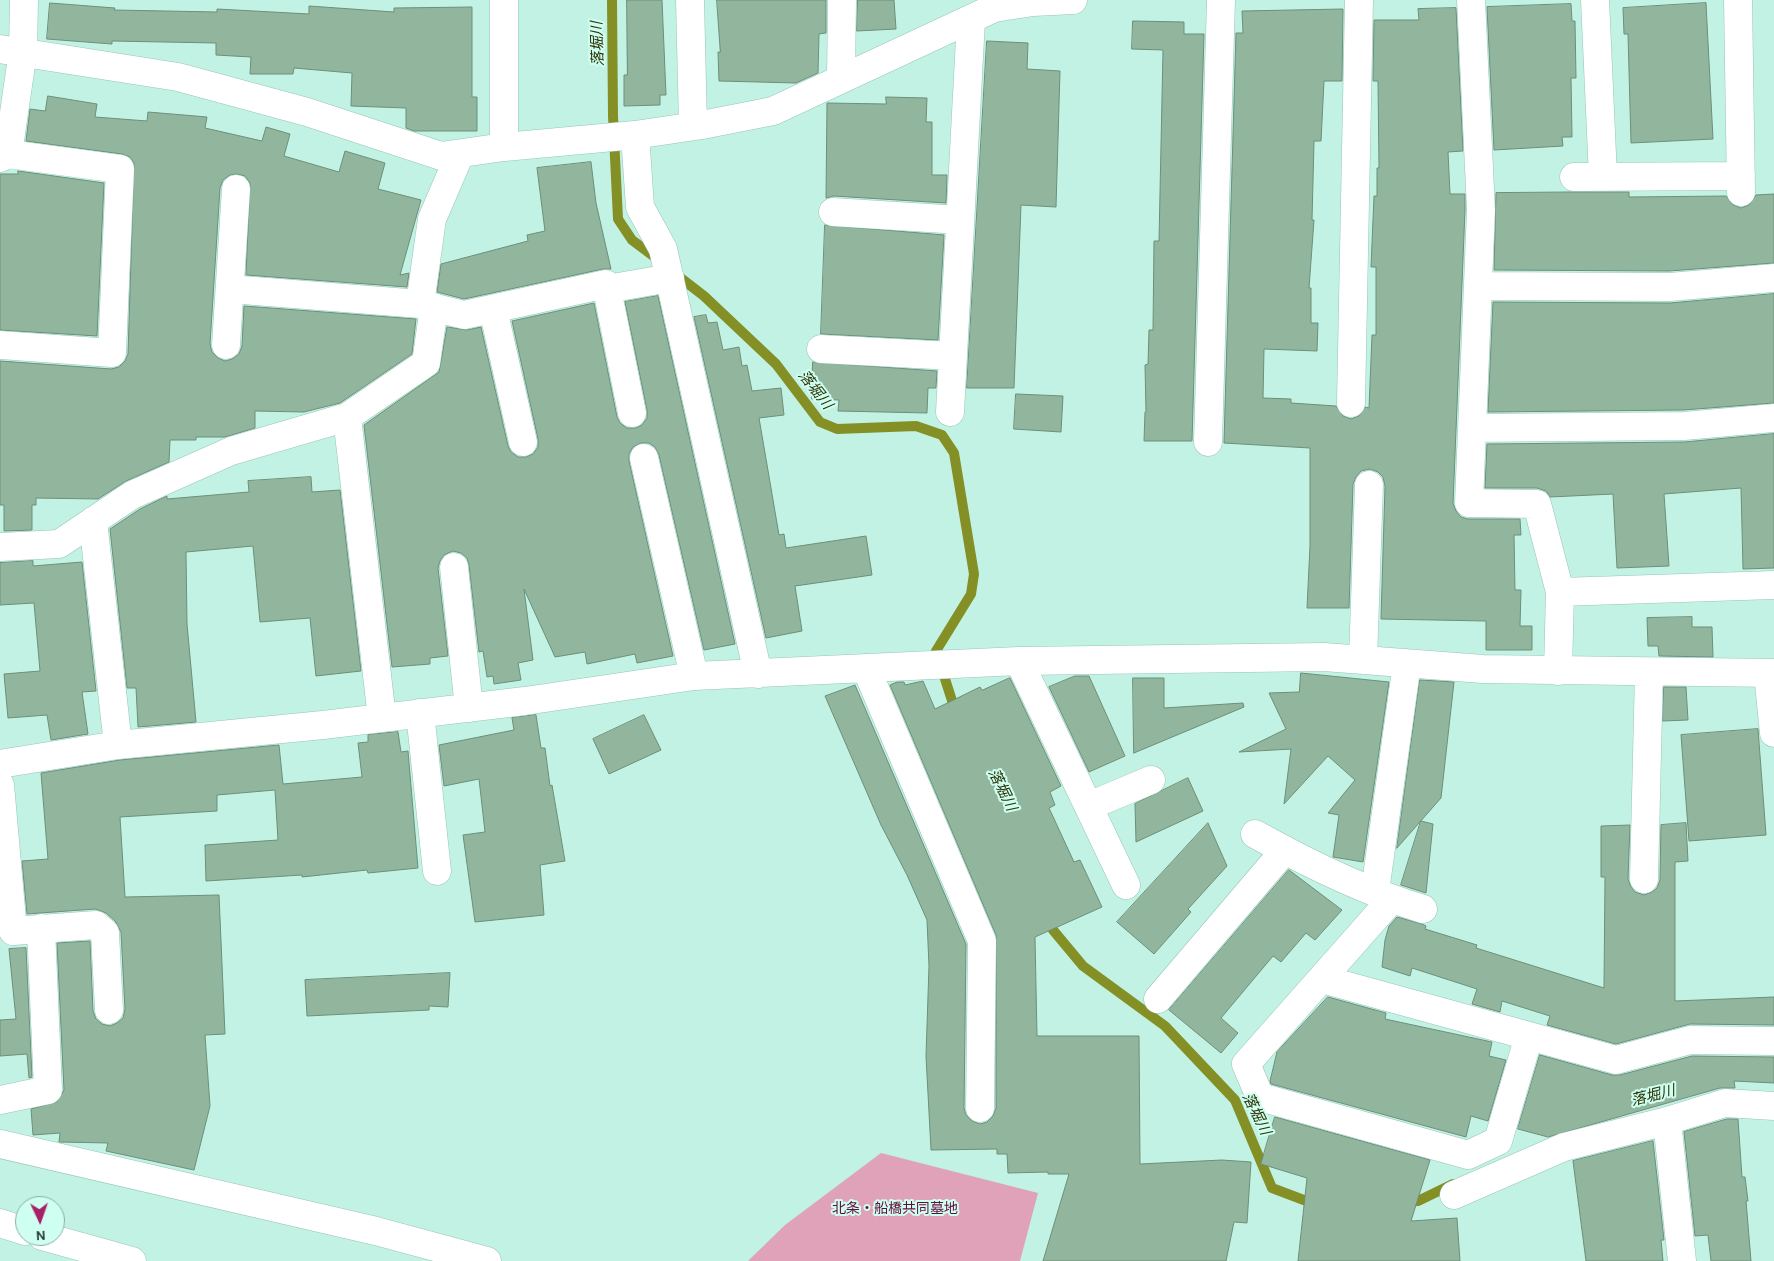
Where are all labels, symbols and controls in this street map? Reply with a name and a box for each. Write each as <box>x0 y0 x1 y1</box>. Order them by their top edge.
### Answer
water label: 落堀川 <box>588 21 608 67</box>
water label: 落堀川 <box>794 367 836 413</box>
water label: 落堀川 <box>984 766 1020 814</box>
water label: 落堀川 <box>1629 1082 1677 1110</box>
water label: 落堀川 <box>1238 1090 1274 1138</box>
north arrow <box>15 1196 65 1246</box>
park label: 北条・船橋共同墓地 <box>832 1201 958 1217</box>
text: N <box>35 1227 46 1244</box>

